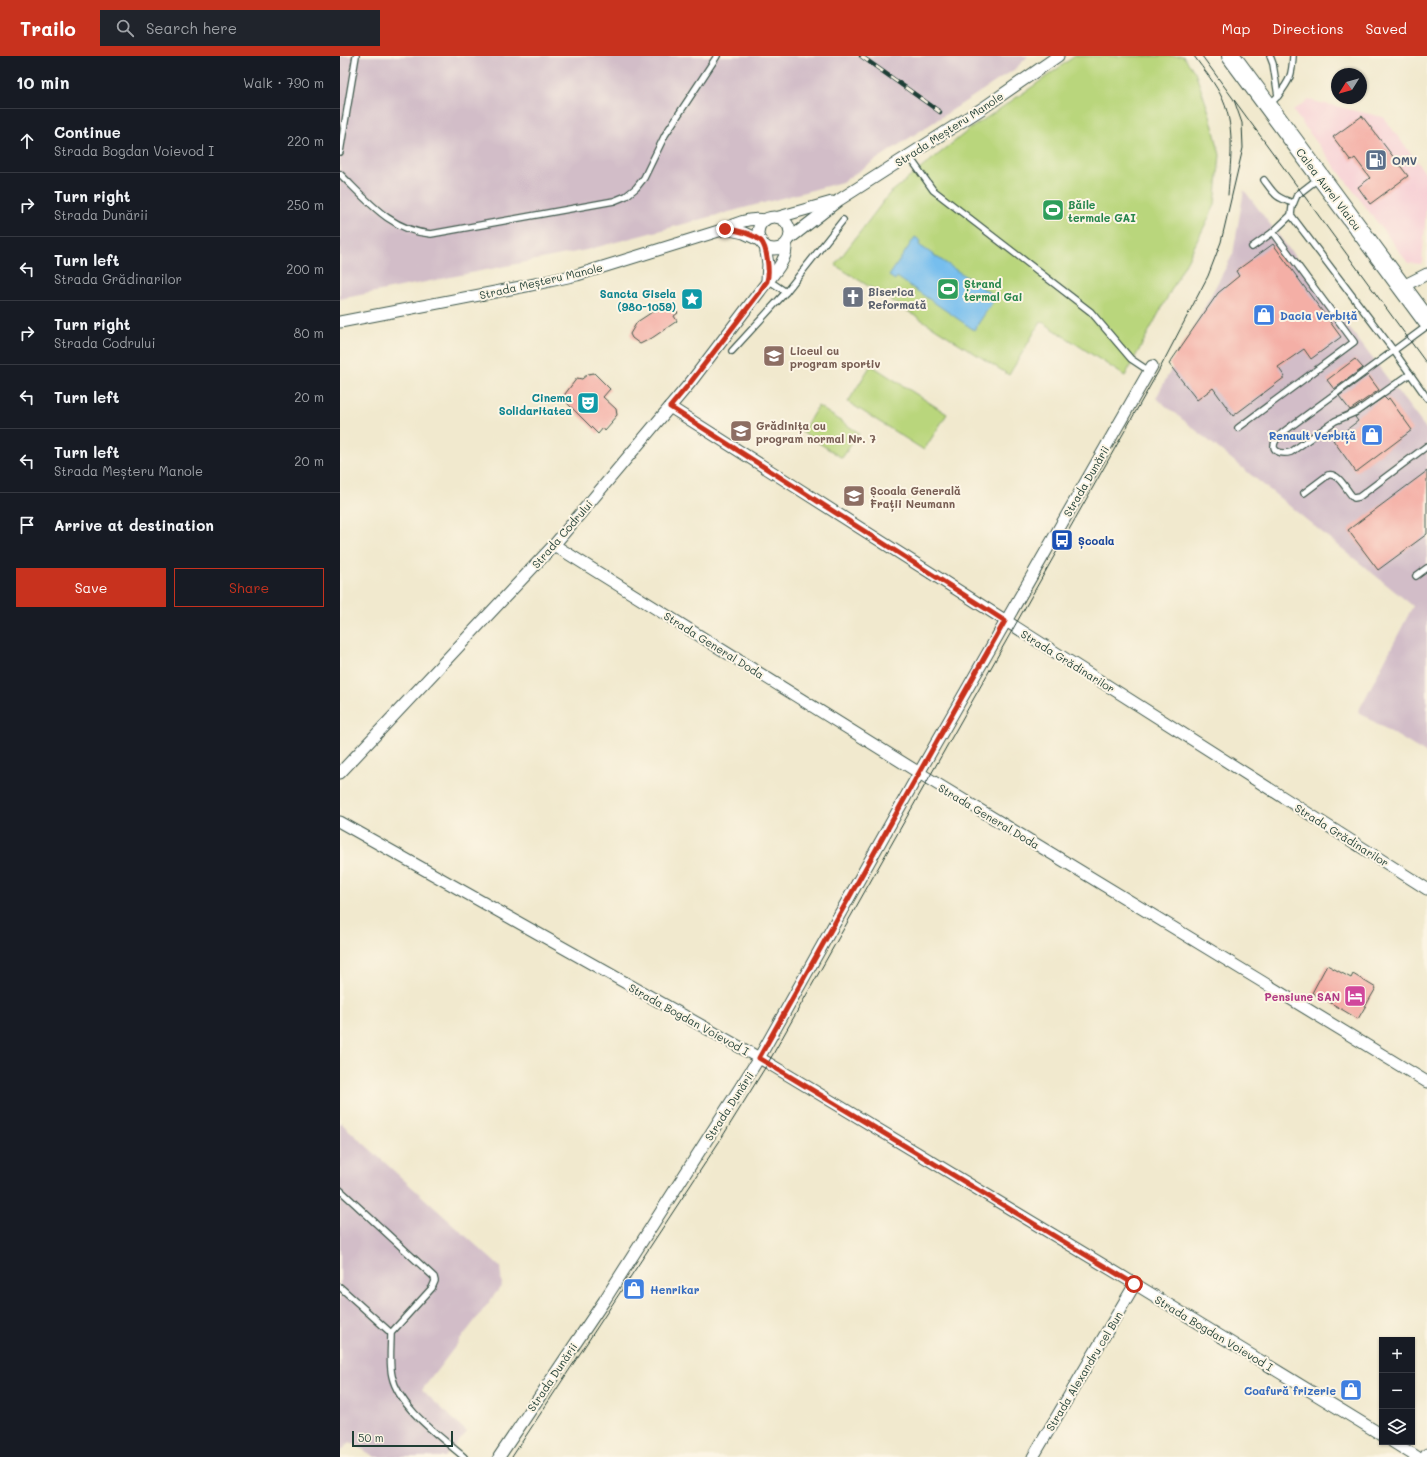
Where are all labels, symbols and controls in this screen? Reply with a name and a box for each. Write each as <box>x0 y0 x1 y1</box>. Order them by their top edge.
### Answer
search box <box>100 10 380 46</box>
text: Trailo <box>20 16 76 41</box>
icon: search <box>114 17 136 39</box>
text: Search here <box>146 18 237 38</box>
text: Map <box>1222 19 1250 38</box>
text: Directions <box>1272 19 1343 38</box>
text: Saved <box>1365 19 1407 38</box>
north arrow <box>1331 68 1367 104</box>
text: 10 min <box>16 71 70 93</box>
text: Walk · 790 m <box>243 74 324 91</box>
street label: Strada Meșteru Manole <box>892 88 1006 170</box>
text: Continue <box>54 122 121 142</box>
icon: ahead <box>16 130 38 152</box>
text: 220 m <box>287 132 324 149</box>
text: Strada Bogdan Voievod I <box>54 142 214 159</box>
street label: Calea Aurel Vlaicu <box>1293 145 1365 233</box>
fuel station icon: OMV <box>1363 147 1389 173</box>
place label: OMV <box>1392 153 1417 168</box>
text: Turn right <box>54 186 131 206</box>
icon: right <box>16 194 38 216</box>
text: 250 m <box>287 196 324 213</box>
sports icon: Băile termale GAI <box>1040 197 1066 223</box>
place label: Băile termale GAI <box>1068 197 1136 225</box>
text: Strada Dunării <box>54 206 148 223</box>
route end <box>716 220 734 238</box>
text: Turn left <box>54 250 119 270</box>
icon: left <box>16 258 38 280</box>
street label: Strada Meșteru Manole <box>478 259 604 303</box>
text: 200 m <box>286 260 324 277</box>
text: Strada Grădinarilor <box>54 270 182 287</box>
sports icon: Ștrand termal Gai <box>935 276 961 302</box>
place label: Ștrand termal Gai <box>964 276 1023 304</box>
church icon: Biserica Reformată <box>840 284 866 310</box>
place label: Biserica Reformată <box>868 284 927 312</box>
place label: Sancta Gisela (980-1059) <box>600 286 676 314</box>
place icon: Sancta Gisela (980-1059) <box>679 286 705 312</box>
shop icon: Dacia Verbiță <box>1251 302 1277 328</box>
place label: Dacia Verbiță <box>1280 308 1358 324</box>
text: Turn right <box>54 314 131 334</box>
icon: right <box>16 322 38 344</box>
text: 80 m <box>294 324 324 341</box>
text: Strada Codrului <box>54 334 155 351</box>
school or university icon: Liceul cu program sportiv <box>761 343 787 369</box>
place label: Liceul cu program sportiv <box>790 343 881 371</box>
icon: left <box>16 386 38 408</box>
text: Turn left <box>54 387 119 407</box>
text: 20 m <box>294 388 324 405</box>
place label: Cinema Solidaritatea <box>499 390 572 418</box>
theatre icon: Cinema Solidaritatea <box>575 390 601 416</box>
school or university icon: Grădinița cu program normal Nr. 7 <box>728 418 754 444</box>
place label: Grădinița cu program normal Nr. 7 <box>756 418 876 446</box>
shop icon: Renault Verbiță <box>1359 422 1385 448</box>
place label: Renault Verbiță <box>1269 428 1356 444</box>
text: Turn left <box>54 442 119 462</box>
street label: Strada Dunării <box>1060 443 1112 519</box>
icon: left <box>16 450 38 472</box>
text: 20 m <box>294 452 324 469</box>
text: Strada Meșteru Manole <box>54 462 203 479</box>
school or university icon: Școala Generală Frații Neumann <box>841 483 867 509</box>
place label: Școala Generală Frații Neumann <box>870 483 961 512</box>
street label: Strada Codrului <box>528 497 596 571</box>
icon: arrive <box>16 514 38 536</box>
text: Arrive at destination <box>54 515 214 535</box>
bus stop icon: Școala <box>1049 527 1075 553</box>
place label: Școala <box>1078 533 1115 549</box>
button: Save <box>16 568 166 607</box>
button: Share <box>174 568 324 607</box>
street label: Strada General Doda <box>661 608 767 682</box>
street label: Strada Grădinarilor <box>1018 626 1118 696</box>
street label: Strada General Doda <box>936 780 1042 852</box>
street label: Strada Grădinarilor <box>1292 800 1392 870</box>
street label: Strada Bogdan Voievod I <box>626 980 752 1058</box>
hotel icon: Pensiune SAN <box>1342 983 1368 1009</box>
place label: Pensiune SAN <box>1264 989 1340 1004</box>
street label: Strada Dunării <box>701 1069 757 1143</box>
route start <box>1125 1275 1143 1293</box>
shop icon: Henrikar <box>621 1276 647 1302</box>
place label: Henrikar <box>650 1282 700 1297</box>
street label: Strada Bogdan Voievod I <box>1152 1292 1276 1374</box>
street label: Strada Alexandru cel Bun <box>1042 1308 1126 1434</box>
map controls <box>1379 1337 1415 1445</box>
button: + <box>1379 1337 1415 1373</box>
street label: Strada Dunării <box>524 1340 580 1414</box>
button: − <box>1379 1373 1415 1409</box>
shop icon: Coafură frizerie <box>1338 1377 1364 1403</box>
place label: Coafură frizerie <box>1244 1383 1336 1398</box>
button: layers <box>1379 1409 1415 1445</box>
scale bar <box>352 1429 453 1448</box>
text: 50 m <box>358 1430 384 1445</box>

